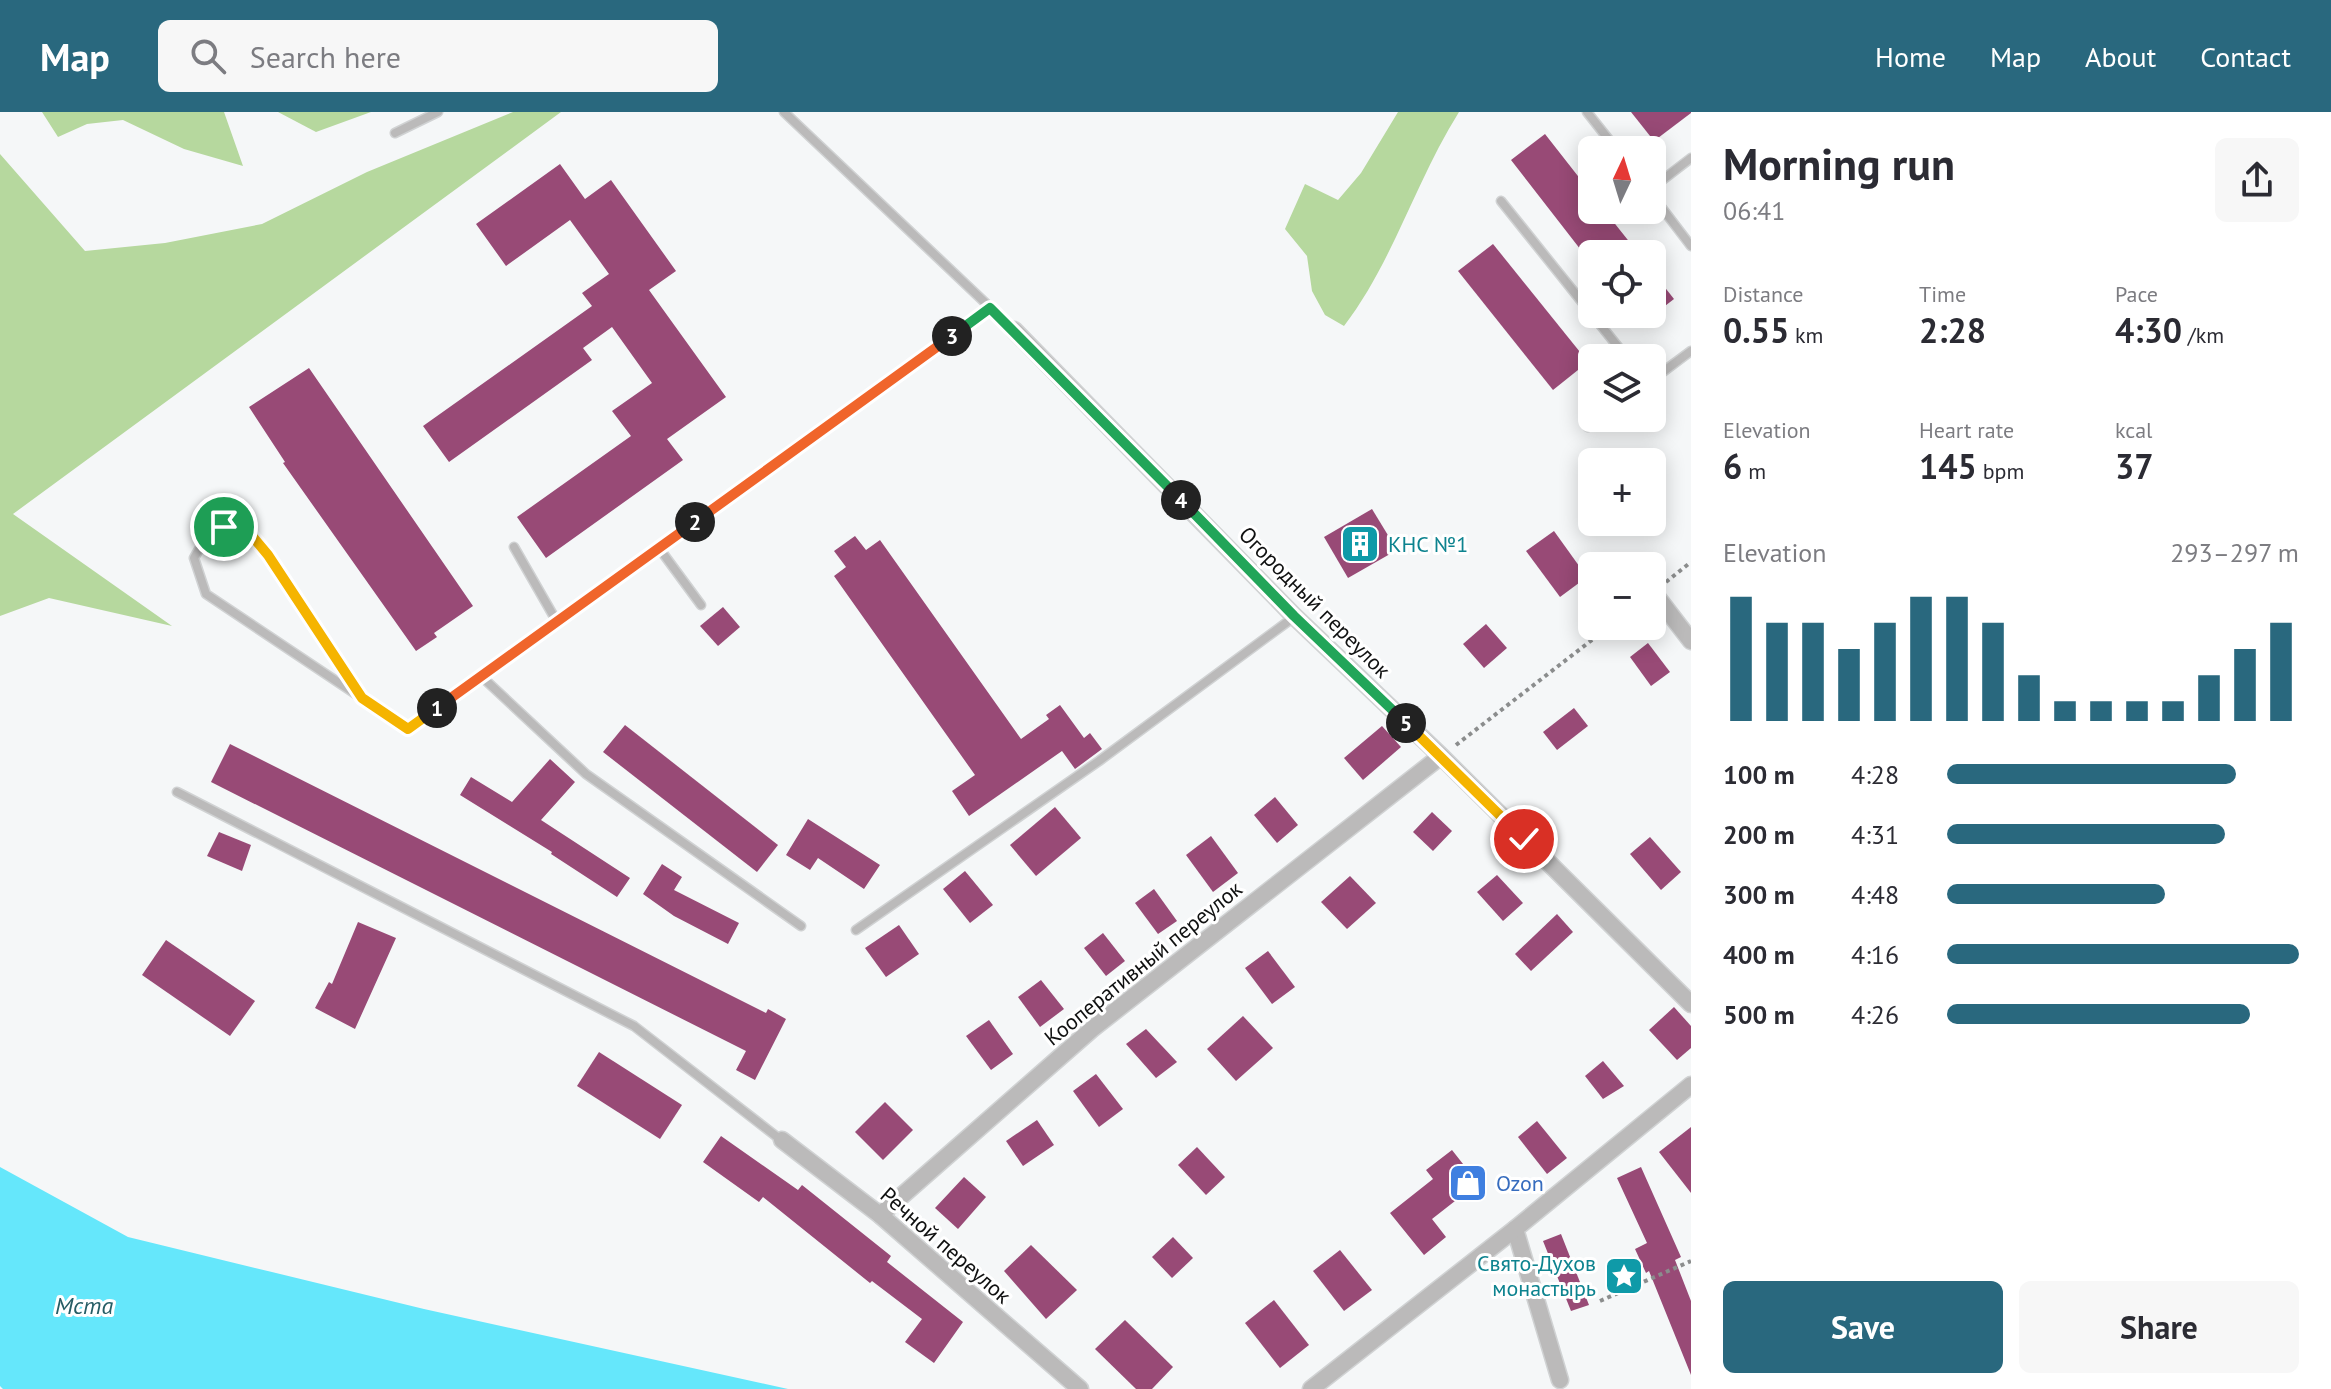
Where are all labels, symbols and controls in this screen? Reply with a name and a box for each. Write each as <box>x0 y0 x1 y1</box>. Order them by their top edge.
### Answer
search box <box>158 20 718 92</box>
text: Map <box>40 32 110 81</box>
icon: search <box>186 34 230 78</box>
text: Search here <box>250 37 401 76</box>
text: Home <box>1875 38 1946 75</box>
text: Map <box>1990 38 2041 75</box>
text: About <box>2085 38 2156 75</box>
text: Contact <box>2200 38 2291 75</box>
text: Morning run <box>1723 135 1955 192</box>
north arrow <box>1578 136 1666 224</box>
map controls <box>1578 136 1666 640</box>
button: share <box>2215 138 2299 222</box>
text: 06:41 <box>1723 194 1785 227</box>
button: locate <box>1578 240 1666 328</box>
text: Distance <box>1723 280 1804 308</box>
text: Time <box>1919 280 1966 308</box>
text: Pace <box>2115 280 2158 308</box>
text: 0.55 <box>1723 308 1789 352</box>
text: 2:28 <box>1919 308 1986 352</box>
text: 4:30 <box>2115 308 2182 352</box>
pin: 3 <box>932 316 972 356</box>
text: km <box>1789 321 1823 349</box>
text: /km <box>2182 321 2224 349</box>
text: 3 <box>946 322 958 350</box>
button: layers <box>1578 344 1666 432</box>
text: Elevation <box>1723 416 1811 444</box>
text: Heart rate <box>1919 416 2014 444</box>
text: kcal <box>2115 416 2153 444</box>
text: 6 <box>1723 444 1742 488</box>
text: 145 <box>1919 444 1977 488</box>
text: 37 <box>2115 444 2154 488</box>
button: + <box>1578 448 1666 536</box>
text: m <box>1742 457 1766 485</box>
text: bpm <box>1977 457 2024 485</box>
pin: 4 <box>1161 480 1201 520</box>
text: 4 <box>1175 486 1187 514</box>
pin <box>190 493 258 561</box>
pin: 2 <box>675 502 715 542</box>
icon: arrive <box>202 505 246 549</box>
text: 2 <box>689 508 701 536</box>
street label: Огородный переулок <box>1233 520 1397 684</box>
building icon: КНС №1 <box>1339 523 1381 565</box>
place label: КНС №1 <box>1388 530 1468 558</box>
text: Elevation <box>1723 536 1827 569</box>
text: 293–297 m <box>2170 536 2299 569</box>
button: − <box>1578 552 1666 640</box>
pin: 1 <box>417 688 457 728</box>
text: 1 <box>431 694 443 722</box>
pin: 5 <box>1386 703 1426 743</box>
text: 5 <box>1400 709 1412 737</box>
text: 100 m <box>1723 758 1795 791</box>
text: 4:28 <box>1851 758 1899 791</box>
pin <box>1490 805 1558 873</box>
icon: check <box>1502 817 1546 861</box>
text: 200 m <box>1723 818 1795 851</box>
text: 4:31 <box>1851 818 1899 851</box>
street label: Кооперативный переулок <box>1038 874 1248 1051</box>
text: 300 m <box>1723 878 1795 911</box>
text: 4:48 <box>1851 878 1899 911</box>
text: 400 m <box>1723 938 1795 971</box>
text: 4:16 <box>1851 938 1899 971</box>
text: 500 m <box>1723 998 1795 1031</box>
text: 4:26 <box>1851 998 1899 1031</box>
shop icon: Ozon <box>1447 1162 1489 1204</box>
place label: Ozon <box>1496 1169 1544 1197</box>
street label: Речной переулок <box>875 1181 1017 1310</box>
place label: Свято-Духов монастырь <box>1477 1249 1596 1302</box>
place icon: Свято-Духов монастырь <box>1603 1255 1645 1297</box>
button: Save <box>1723 1281 2003 1373</box>
button: Share <box>2019 1281 2299 1373</box>
water label: Мста <box>55 1290 113 1321</box>

